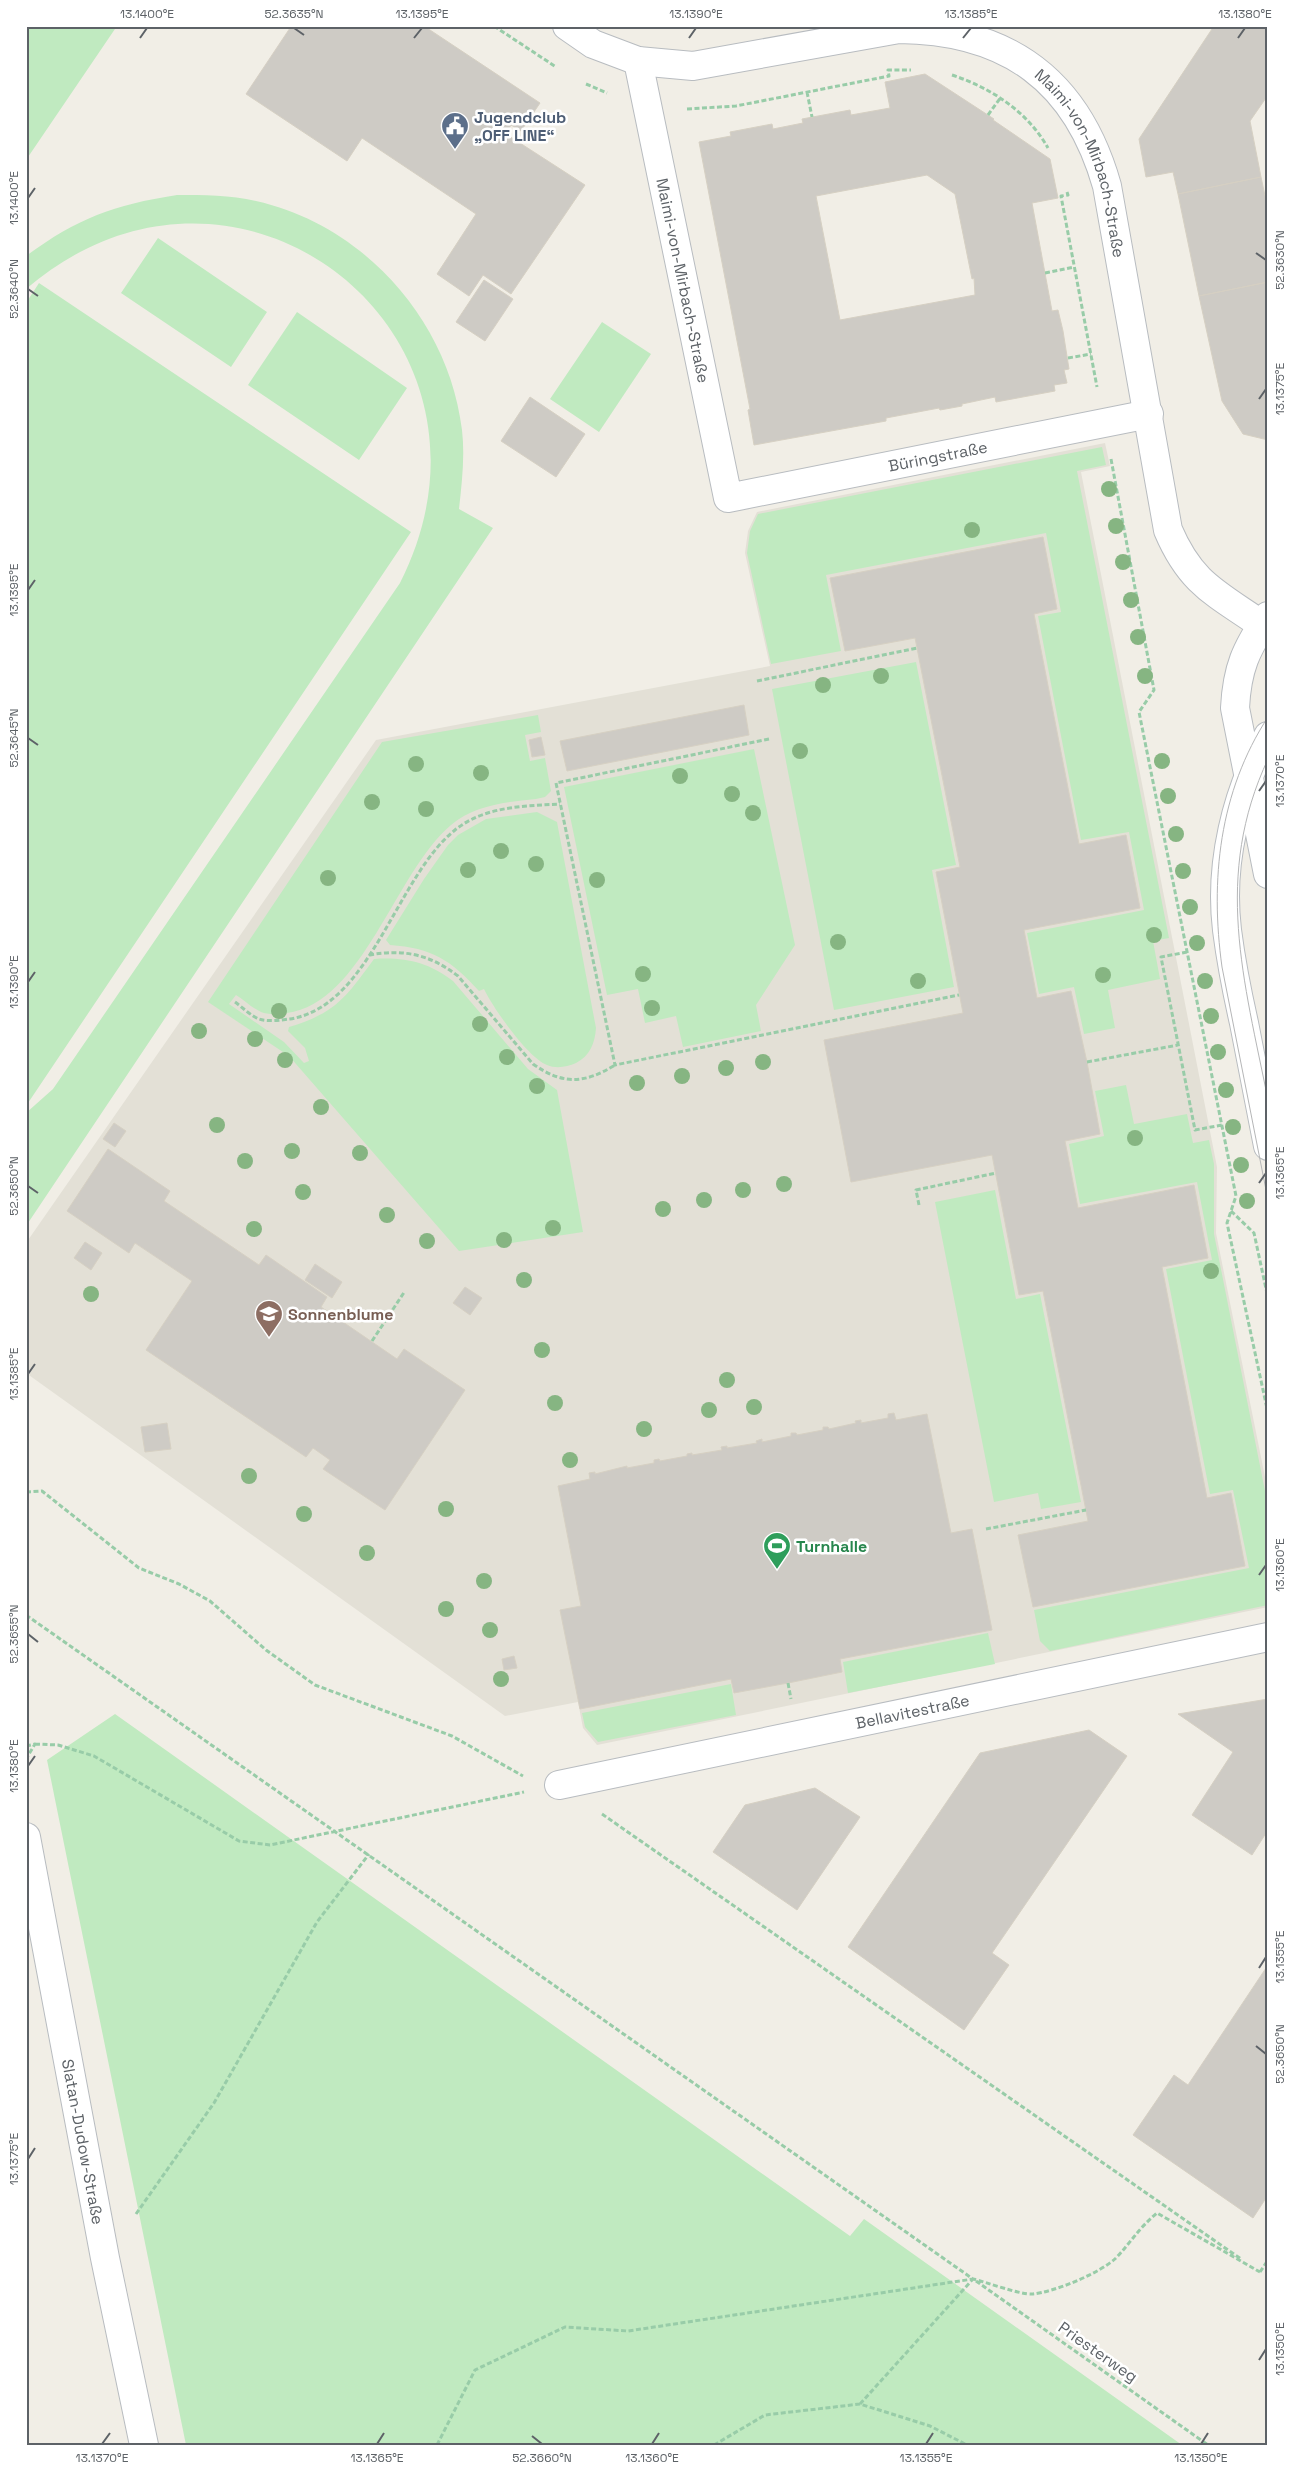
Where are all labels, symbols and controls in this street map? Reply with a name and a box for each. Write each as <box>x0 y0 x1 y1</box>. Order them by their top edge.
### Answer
text: 13.1400°E <box>120 6 174 22</box>
text: 52.3635°N <box>265 6 323 22</box>
text: 13.1395°E <box>396 6 449 22</box>
text: 13.1390°E <box>669 6 723 22</box>
text: 13.1385°E <box>944 6 998 22</box>
text: 13.1380°E <box>1218 6 1272 22</box>
street label: Maimi-von-Mirbach-Straße <box>1030 64 1130 259</box>
place label: Jugendclub „OFF LINE“ <box>474 107 566 146</box>
public building icon: Jugendclub „OFF LINE“ <box>440 111 470 150</box>
text: 13.1400°E <box>6 171 22 225</box>
street label: Maimi-von-Mirbach-Straße <box>652 176 714 385</box>
text: 52.3630°N <box>1272 230 1288 290</box>
text: 52.3640°N <box>6 259 22 319</box>
text: 13.1375°E <box>1272 363 1288 415</box>
street label: Büringstraße <box>886 436 989 476</box>
text: 13.1395°E <box>6 563 22 616</box>
text: 52.3645°N <box>6 708 22 768</box>
text: 13.1370°E <box>1272 754 1288 807</box>
text: 13.1390°E <box>6 955 22 1009</box>
text: 13.1365°E <box>1272 1146 1288 1199</box>
text: 52.3650°N <box>6 1156 22 1216</box>
school or university icon: Sonnenblume <box>254 1299 284 1338</box>
place label: Sonnenblume <box>288 1304 394 1325</box>
text: 13.1385°E <box>6 1347 22 1401</box>
sports icon: Turnhalle <box>762 1531 792 1570</box>
place label: Turnhalle <box>796 1536 867 1557</box>
text: 13.1360°E <box>1272 1538 1288 1592</box>
text: 52.3655°N <box>6 1605 22 1663</box>
street label: Bellavitestraße <box>853 1689 971 1733</box>
text: 13.1380°E <box>6 1739 22 1793</box>
text: 13.1355°E <box>1272 1930 1288 1983</box>
text: 52.3650°N <box>1272 2024 1288 2084</box>
street label: Slatan-Dudow-Straße <box>57 2057 109 2226</box>
text: 13.1375°E <box>6 2133 22 2185</box>
street label: Priesterweg <box>1054 2317 1142 2387</box>
text: 13.1350°E <box>1272 2322 1288 2376</box>
text: 13.1370°E <box>76 2450 129 2466</box>
text: 13.1365°E <box>351 2450 404 2466</box>
text: 52.3660°N <box>512 2450 572 2466</box>
text: 13.1360°E <box>625 2450 679 2466</box>
text: 13.1355°E <box>900 2450 953 2466</box>
text: 13.1350°E <box>1174 2450 1228 2466</box>

